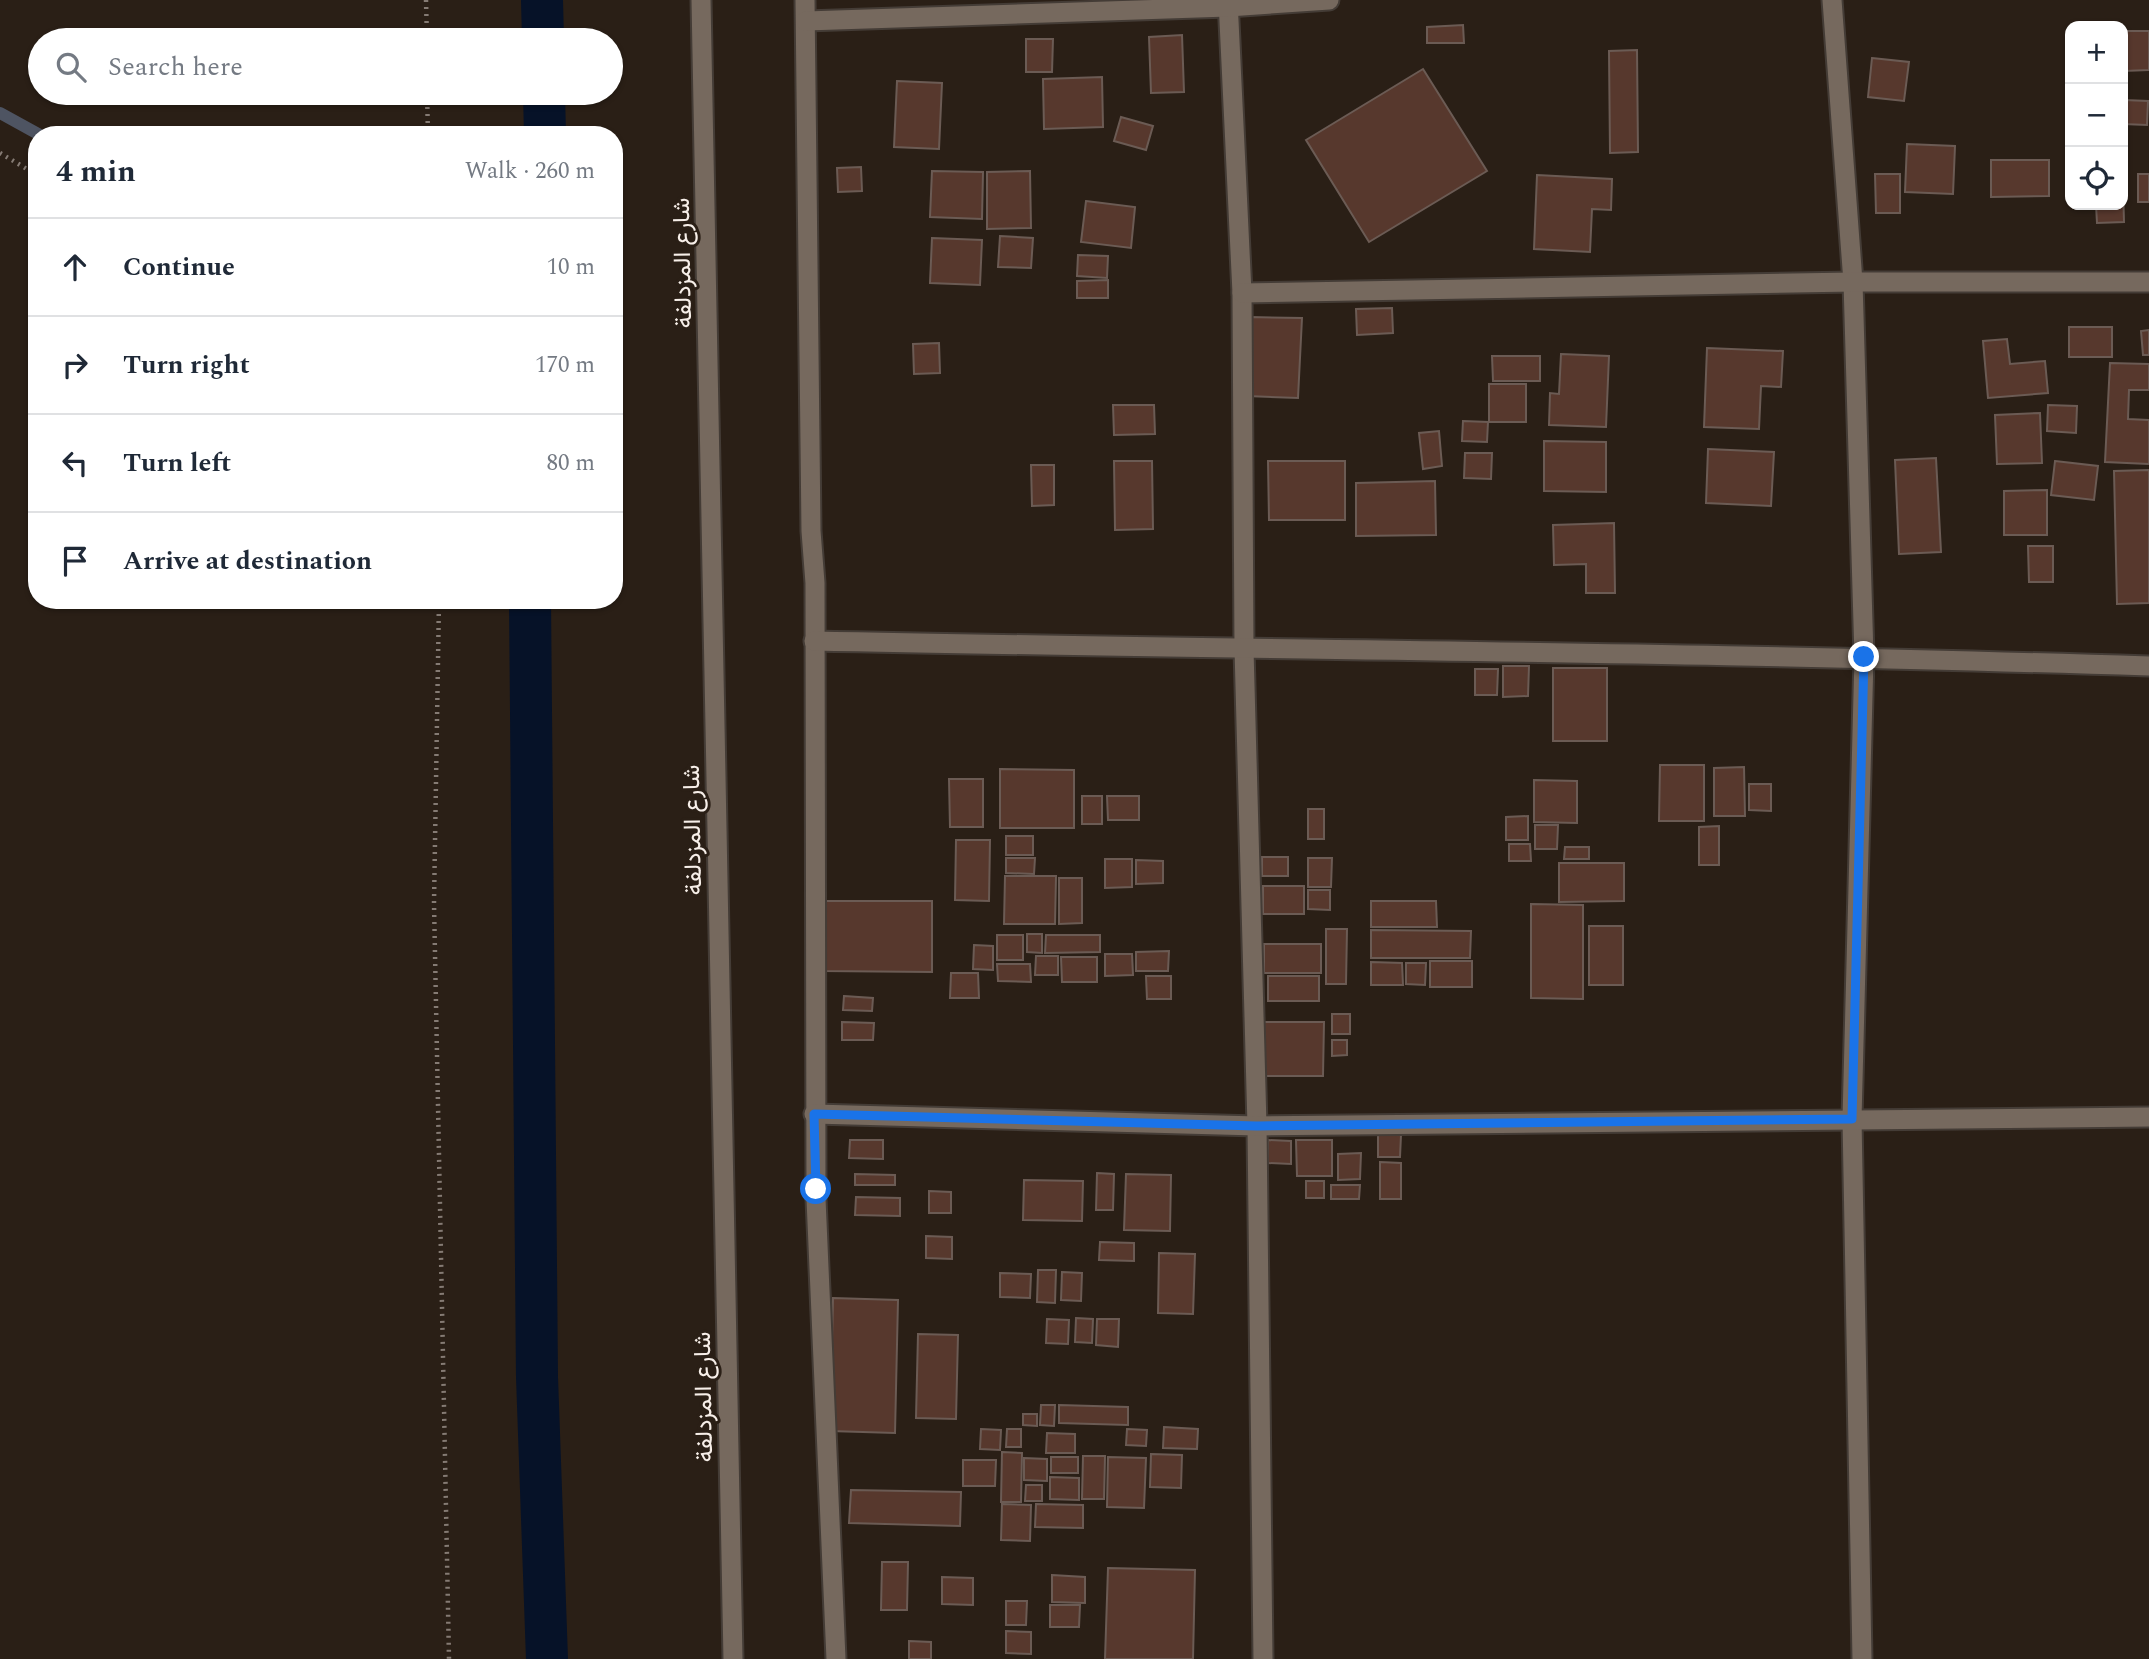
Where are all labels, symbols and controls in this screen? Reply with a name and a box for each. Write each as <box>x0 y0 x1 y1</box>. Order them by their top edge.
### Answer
map controls <box>2065 21 2128 210</box>
button: + <box>2065 21 2128 84</box>
search box <box>28 28 623 105</box>
text: Search here <box>108 47 243 87</box>
icon: search <box>52 48 90 86</box>
button: − <box>2065 84 2128 147</box>
button: locate <box>2065 147 2128 210</box>
text: 4 min <box>56 149 136 195</box>
text: Walk · 260 m <box>465 154 595 189</box>
street label: شارع المزدلفة <box>664 197 702 329</box>
text: Continue <box>123 247 235 287</box>
icon: ahead <box>56 248 94 286</box>
text: 10 m <box>546 250 595 285</box>
text: Turn right <box>123 345 250 385</box>
icon: right <box>56 346 94 384</box>
text: 170 m <box>535 348 595 383</box>
text: Turn left <box>123 443 231 483</box>
icon: left <box>56 444 94 482</box>
text: 80 m <box>546 446 595 481</box>
text: Arrive at destination <box>123 541 372 581</box>
icon: arrive <box>56 542 94 580</box>
route end <box>1848 641 1879 672</box>
street label: شارع المزدلفة <box>674 764 712 896</box>
route start <box>800 1173 831 1204</box>
street label: شارع المزدلفة <box>685 1331 723 1463</box>

